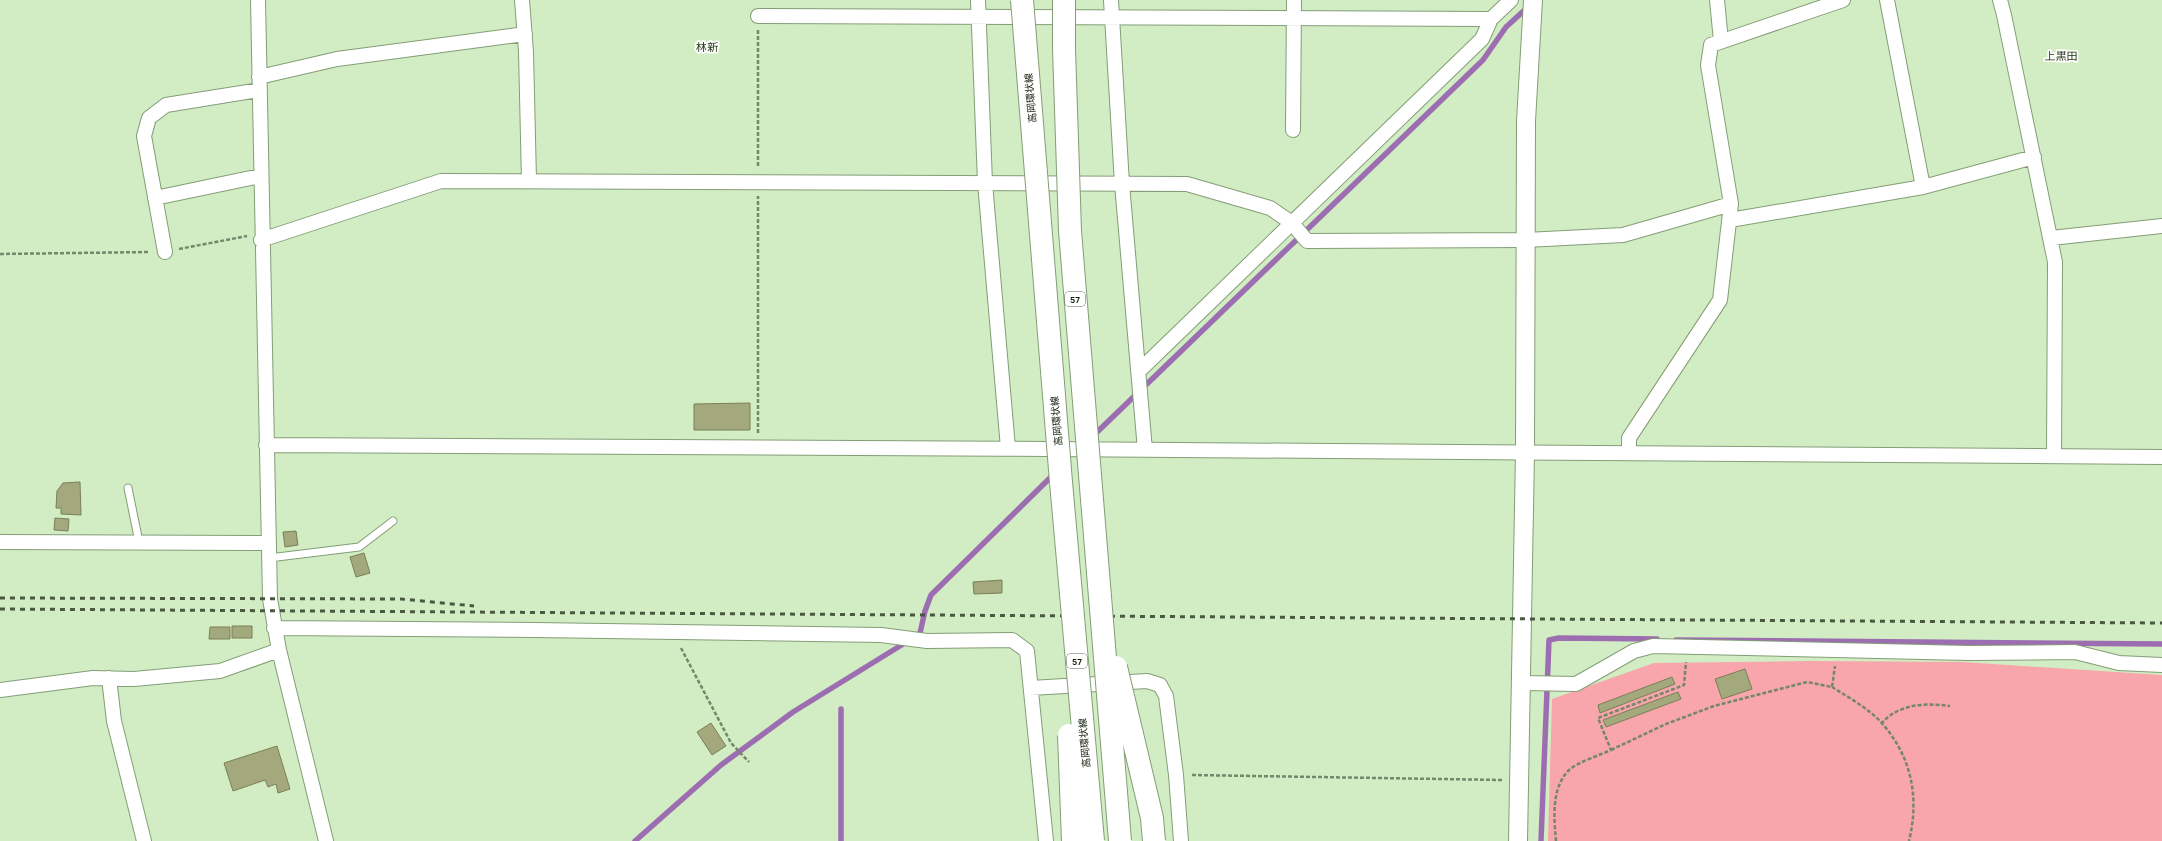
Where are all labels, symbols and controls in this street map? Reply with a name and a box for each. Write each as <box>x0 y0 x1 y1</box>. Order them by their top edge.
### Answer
district label: 林新 <box>696 39 718 54</box>
district label: 上黒田 <box>2045 48 2078 63</box>
street label: 高岡環状線 <box>1021 72 1039 124</box>
road number: 57 <box>1065 292 1085 306</box>
street label: 高岡環状線 <box>1047 395 1065 447</box>
road number: 57 <box>1067 654 1087 668</box>
street label: 高岡環状線 <box>1075 717 1093 769</box>

